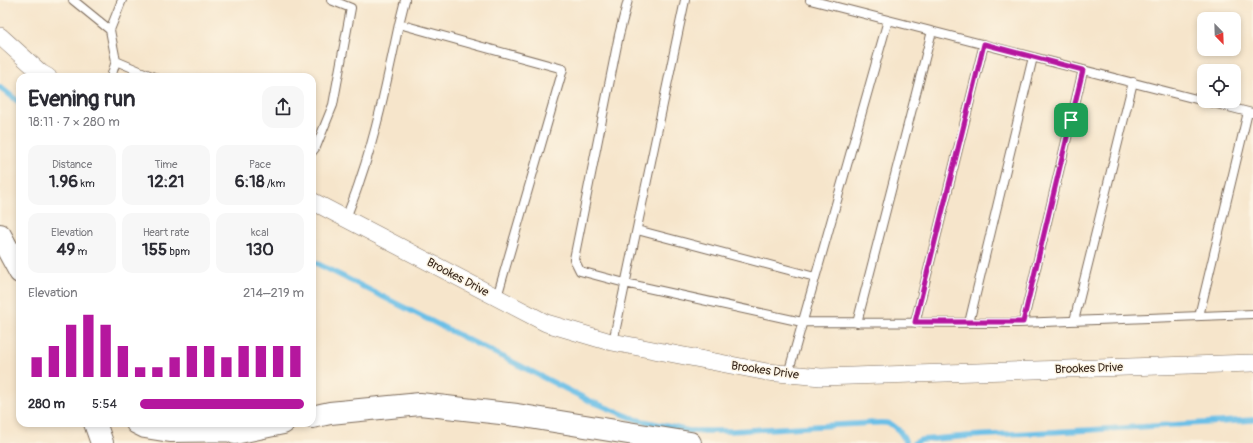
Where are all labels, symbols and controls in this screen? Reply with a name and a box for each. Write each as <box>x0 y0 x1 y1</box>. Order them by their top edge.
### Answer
north arrow <box>1197 12 1241 56</box>
map controls <box>1197 12 1241 108</box>
button: locate <box>1197 64 1241 108</box>
text: Evening run <box>28 85 136 113</box>
button: share <box>262 86 304 128</box>
pin <box>1054 103 1088 137</box>
icon: arrive <box>1060 109 1082 131</box>
text: 18:11 · 7 × 280 m <box>28 114 120 130</box>
text: Distance <box>52 158 92 171</box>
text: Time <box>155 158 178 171</box>
text: Pace <box>249 158 271 171</box>
text: 1.96 <box>49 171 78 192</box>
text: 12:21 <box>148 171 184 192</box>
text: 6:18 <box>235 171 264 192</box>
text: km <box>78 177 95 190</box>
text: /km <box>264 177 285 190</box>
text: Elevation <box>51 226 93 239</box>
text: Heart rate <box>143 226 189 239</box>
text: kcal <box>251 226 269 239</box>
text: 49 <box>57 239 75 260</box>
text: 155 <box>142 239 167 260</box>
text: 130 <box>246 239 274 260</box>
text: m <box>75 245 87 258</box>
text: bpm <box>167 245 190 258</box>
street label: Brookes Drive <box>424 255 491 300</box>
text: Elevation <box>28 285 78 301</box>
text: 214–219 m <box>243 285 304 301</box>
street label: Brookes Drive <box>730 358 800 383</box>
street label: Brookes Drive <box>1055 360 1123 377</box>
text: 280 m <box>28 396 65 412</box>
text: 5:54 <box>92 396 117 412</box>

